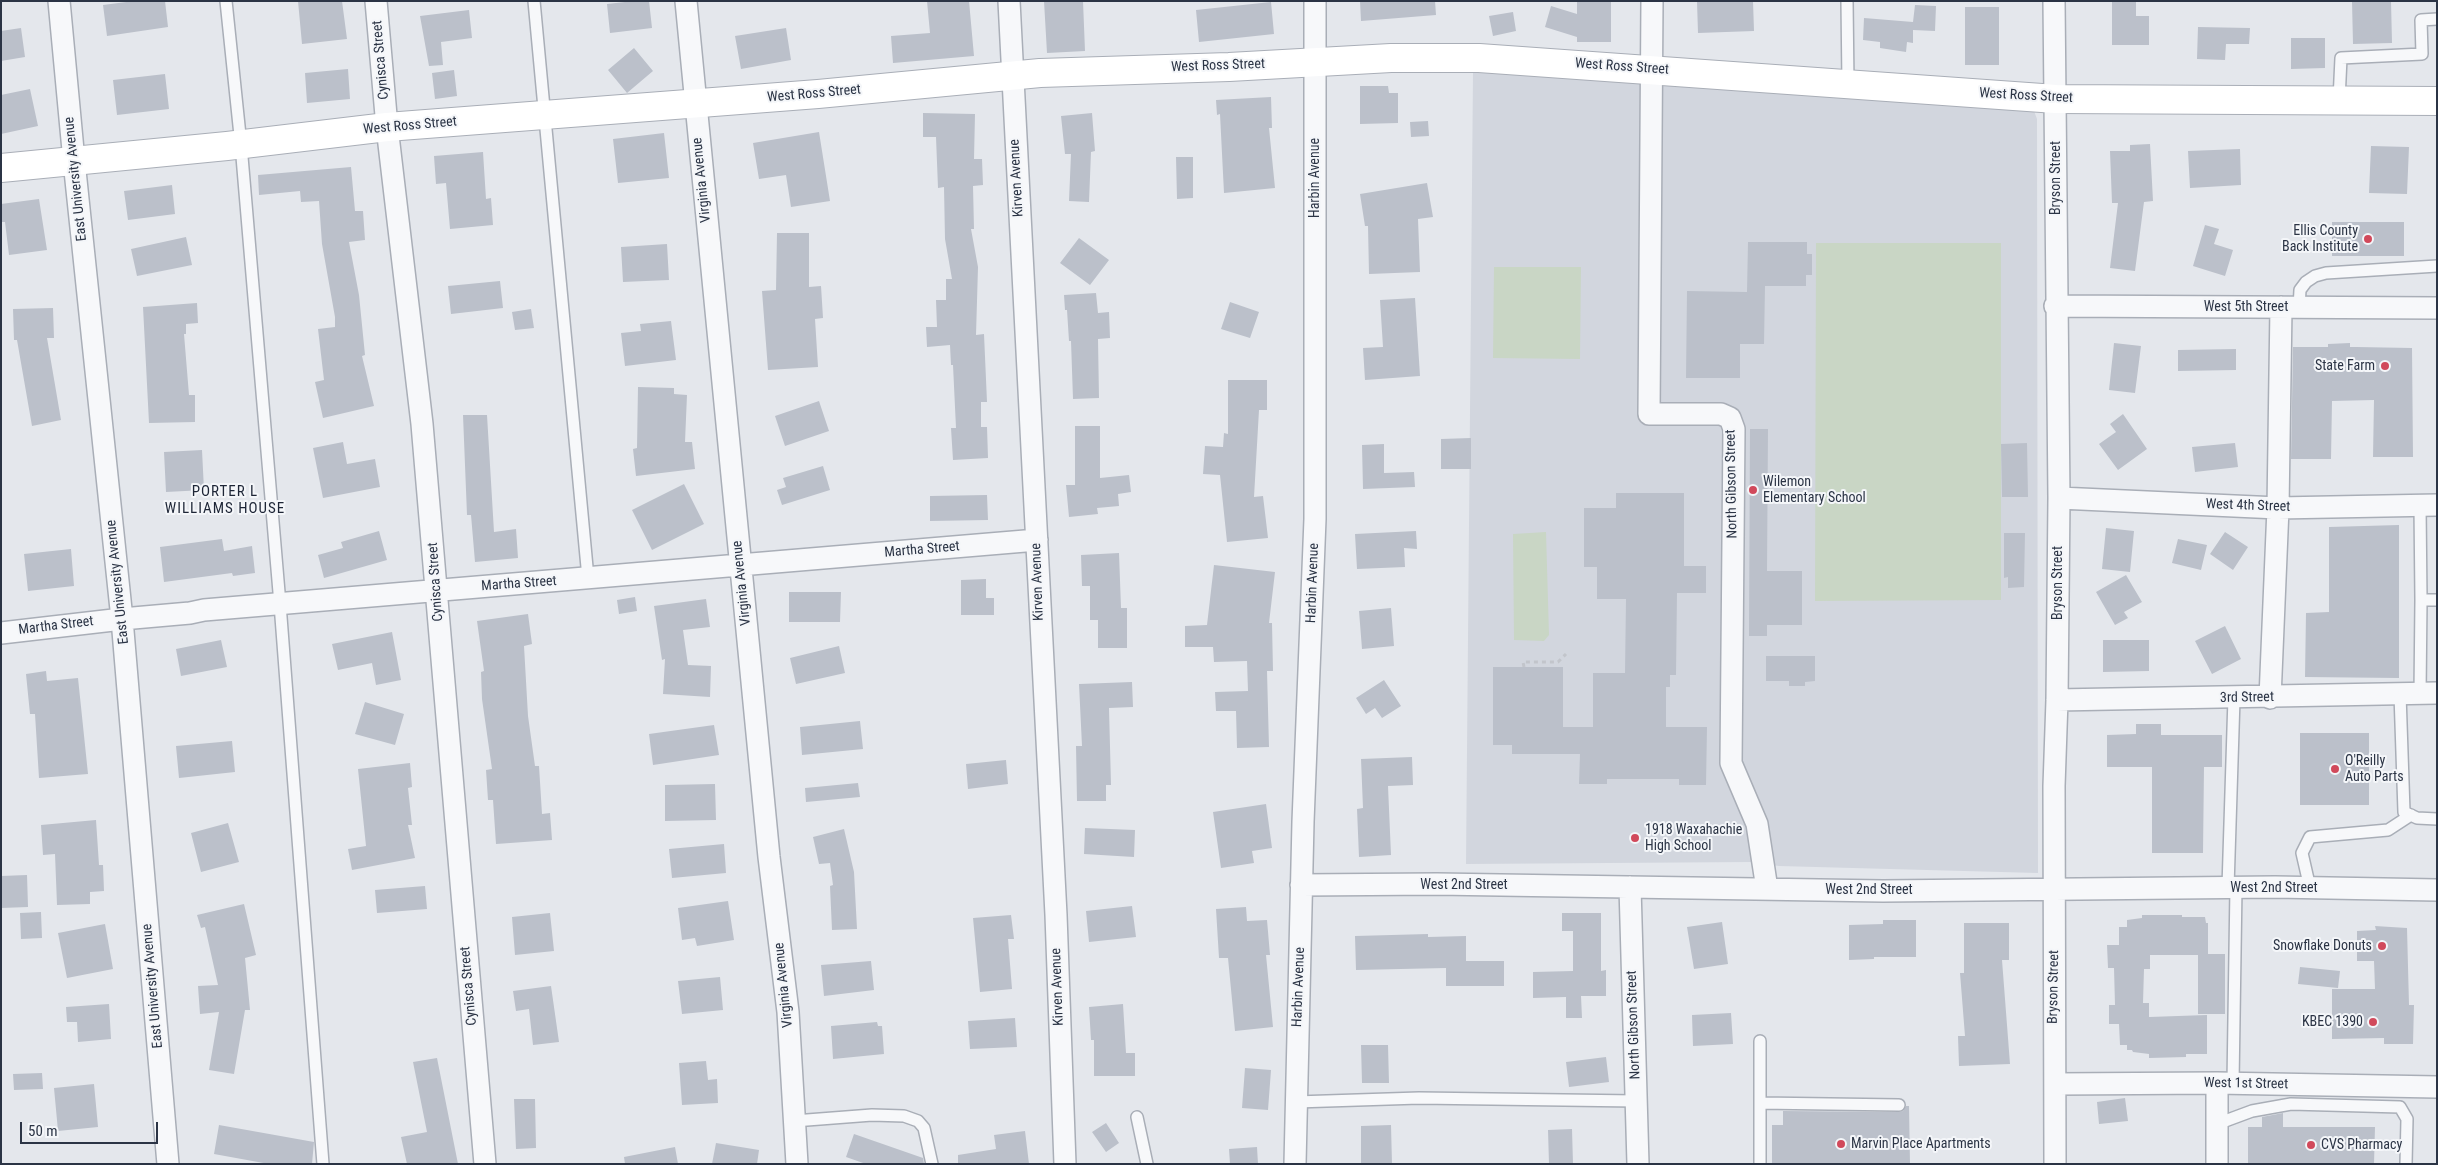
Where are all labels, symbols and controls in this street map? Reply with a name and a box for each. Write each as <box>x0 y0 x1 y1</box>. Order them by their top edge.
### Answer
street label: Cynisca Street <box>369 20 393 100</box>
street label: West Ross Street <box>1575 55 1669 79</box>
street label: West Ross Street <box>1171 56 1265 76</box>
street label: West Ross Street <box>766 82 862 106</box>
street label: West Ross Street <box>1979 85 2073 107</box>
street label: West Ross Street <box>362 114 458 138</box>
street label: East University Avenue <box>61 116 91 242</box>
street label: Virginia Avenue <box>689 137 715 223</box>
street label: Harbin Avenue <box>1307 138 1323 218</box>
street label: Kirven Avenue <box>1007 139 1027 217</box>
street label: Bryson Street <box>2048 141 2064 215</box>
place label: Ellis County Back Institute <box>2282 223 2358 256</box>
marker: Ellis County Back Institute <box>2362 233 2374 245</box>
street label: West 5th Street <box>2204 299 2288 315</box>
place label: State Farm <box>2315 358 2375 374</box>
marker: State Farm <box>2379 360 2391 372</box>
street label: North Gibson Street <box>1723 429 1741 539</box>
place label: Wilemon Elementary School <box>1763 474 1866 507</box>
district label: PORTER L WILLIAMS HOUSE <box>163 483 287 518</box>
marker: Wilemon Elementary School <box>1747 484 1759 496</box>
street label: West 4th Street <box>2205 496 2291 516</box>
street label: East University Avenue <box>103 519 133 645</box>
street label: Martha Street <box>884 538 960 562</box>
street label: Virginia Avenue <box>729 540 755 626</box>
street label: Cynisca Street <box>425 542 447 622</box>
street label: Kirven Avenue <box>1028 543 1048 621</box>
street label: Harbin Avenue <box>1303 543 1323 623</box>
street label: Bryson Street <box>2050 546 2066 620</box>
street label: Martha Street <box>481 573 557 595</box>
street label: Martha Street <box>17 613 95 639</box>
street label: 3rd Street <box>2220 689 2274 707</box>
place label: O'Reilly Auto Parts <box>2345 753 2404 786</box>
marker: O'Reilly Auto Parts <box>2329 763 2341 775</box>
place label: 1918 Waxahachie High School <box>1645 822 1742 854</box>
marker: 1918 Waxahachie High School <box>1629 832 1641 844</box>
street label: West 2nd Street <box>1420 877 1508 893</box>
street label: West 2nd Street <box>2230 880 2318 896</box>
street label: West 2nd Street <box>1825 882 1913 898</box>
street label: East University Avenue <box>139 923 167 1049</box>
place label: Snowflake Donuts <box>2273 938 2372 954</box>
marker: Snowflake Donuts <box>2376 940 2388 952</box>
street label: Virginia Avenue <box>771 942 797 1028</box>
street label: Cynisca Street <box>457 946 481 1026</box>
street label: Harbin Avenue <box>1289 947 1309 1027</box>
street label: Kirven Avenue <box>1048 948 1068 1026</box>
street label: Bryson Street <box>2045 950 2063 1024</box>
street label: North Gibson Street <box>1624 970 1644 1080</box>
place label: KBEC 1390 <box>2302 1014 2363 1030</box>
marker: KBEC 1390 <box>2367 1016 2379 1028</box>
street label: West 1st Street <box>2204 1075 2288 1093</box>
scale bar <box>22 1112 160 1144</box>
text: 50 m <box>28 1122 58 1140</box>
place label: Marvin Place Apartments <box>1851 1136 1991 1152</box>
place label: CVS Pharmacy <box>2321 1137 2402 1153</box>
marker: Marvin Place Apartments <box>1835 1138 1847 1150</box>
marker: CVS Pharmacy <box>2305 1139 2317 1151</box>

